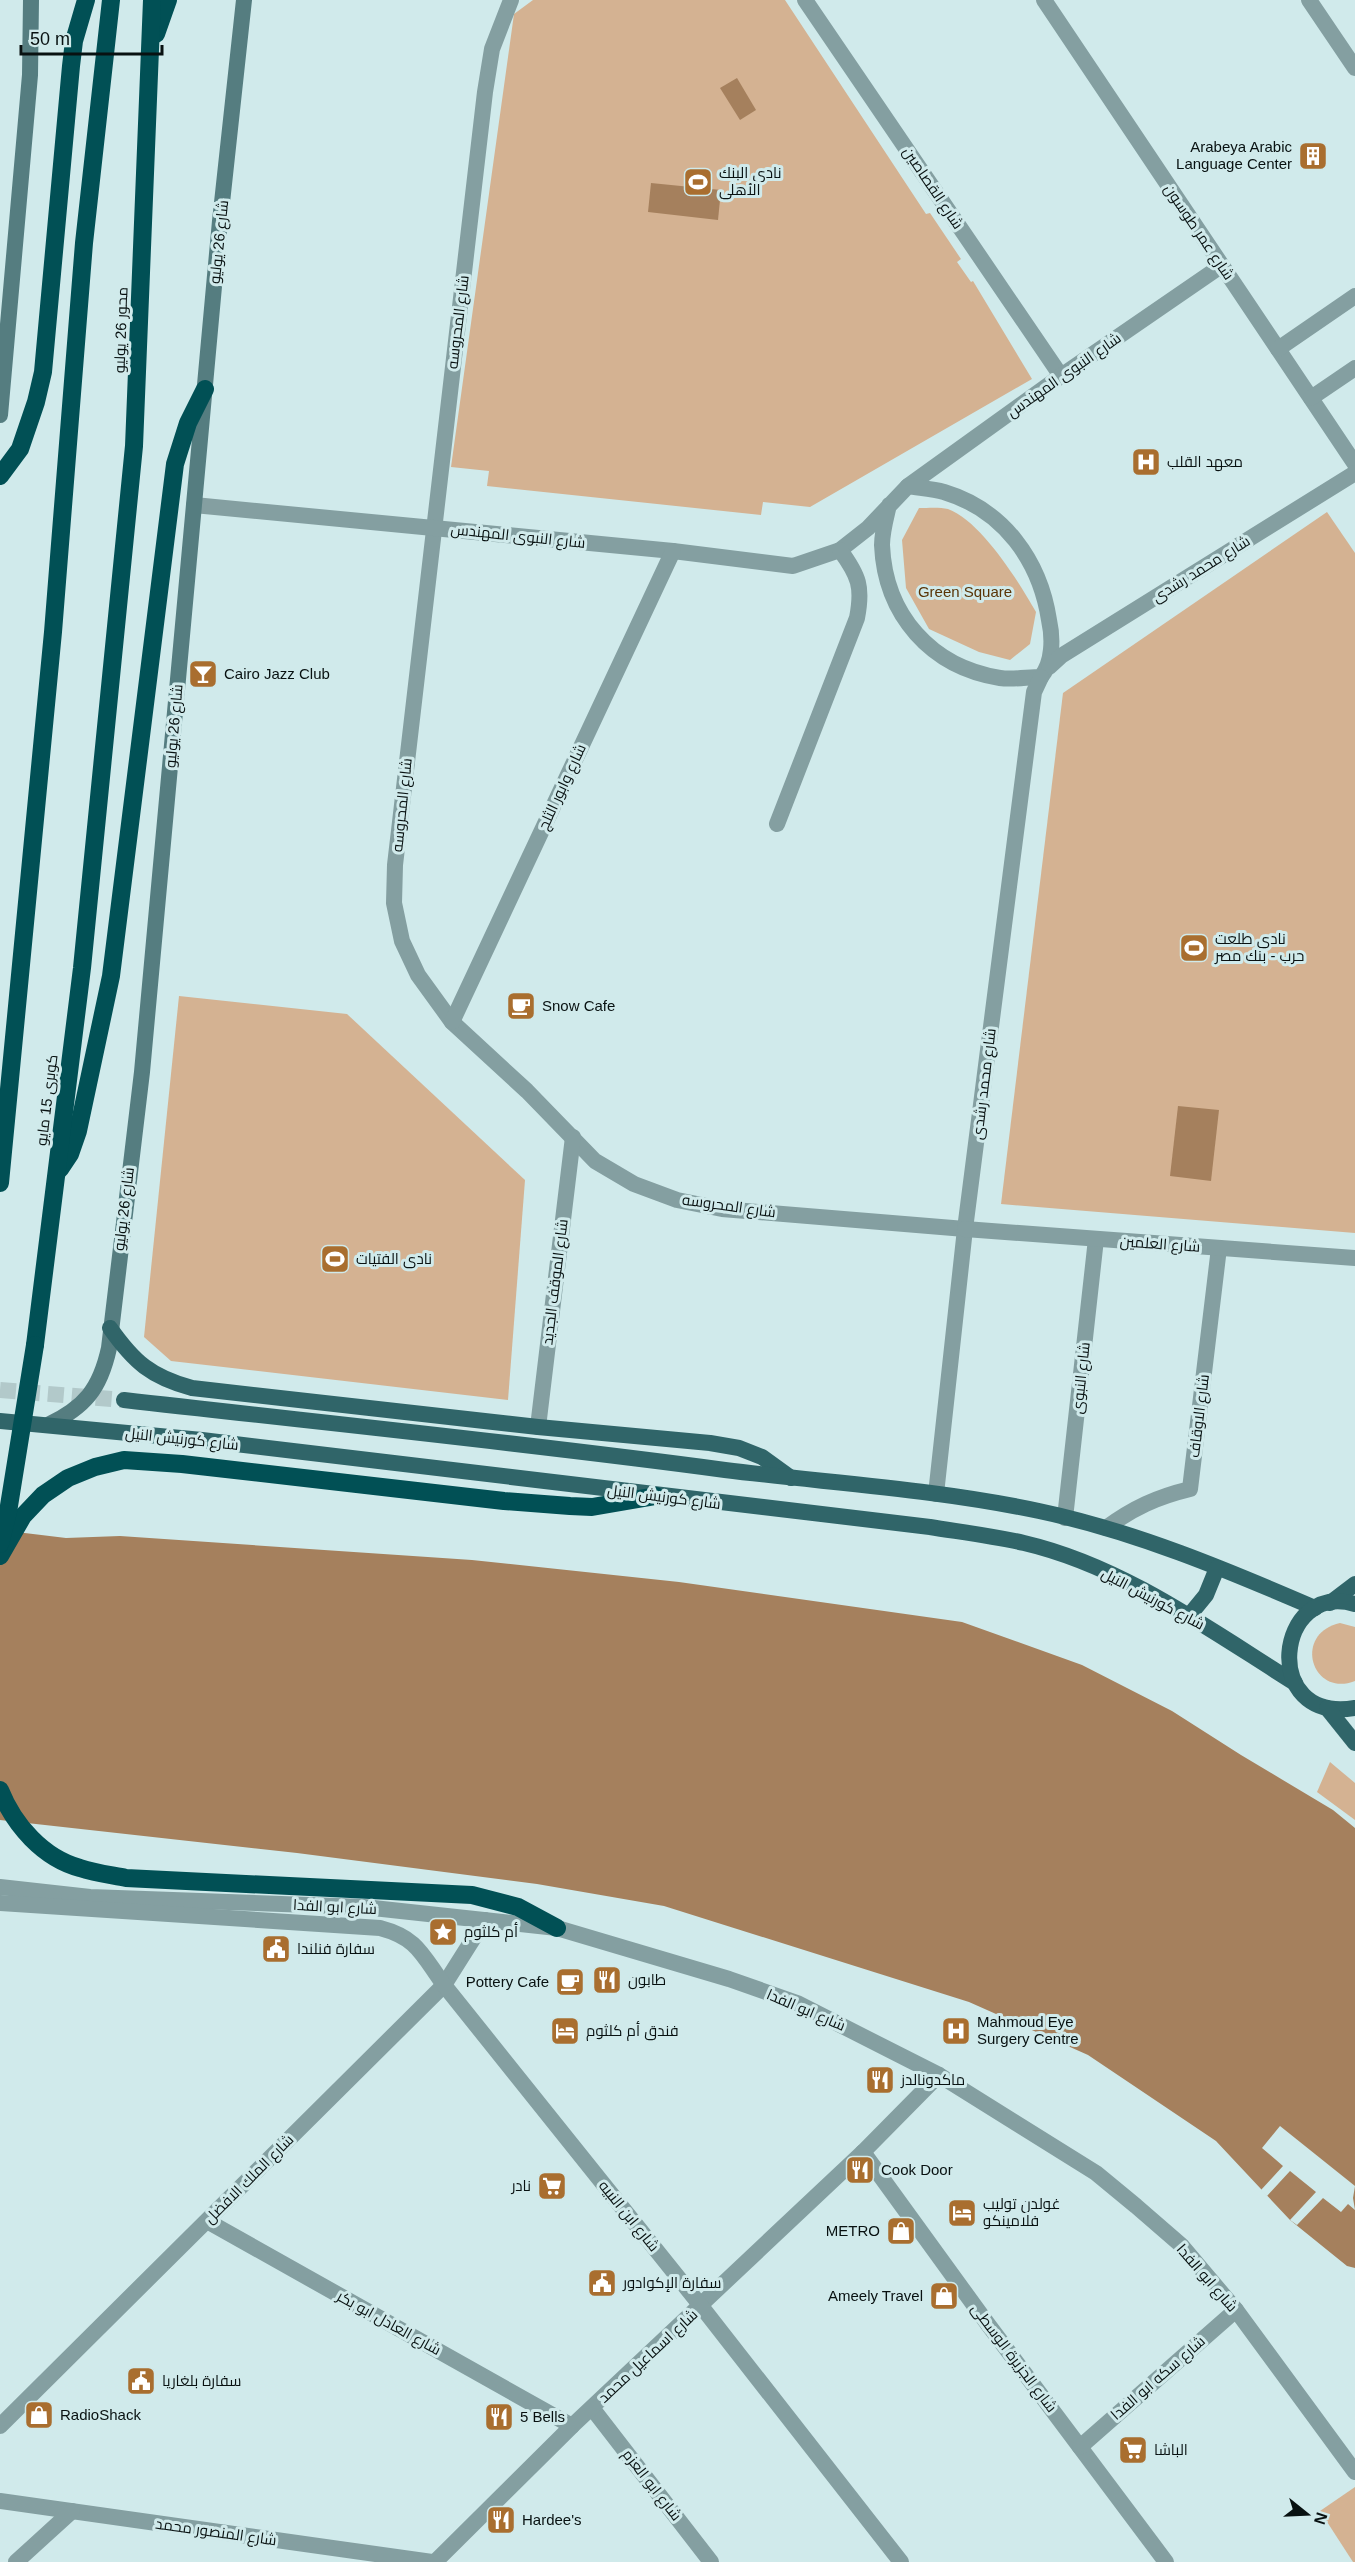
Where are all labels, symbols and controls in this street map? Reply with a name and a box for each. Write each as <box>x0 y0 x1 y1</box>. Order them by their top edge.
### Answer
scale bar <box>21 18 162 56</box>
text: 50 m <box>30 29 70 49</box>
place label: Arabeya Arabic Language Center <box>1176 138 1292 172</box>
building icon: Arabeya Arabic Language Center <box>1297 140 1329 172</box>
street label: شارع القصاصين <box>897 143 967 234</box>
place label: نادى البنك الأهلى <box>719 164 782 200</box>
sports icon: نادى البنك الأهلى <box>682 166 714 198</box>
street label: شارع عمر طوسون <box>1159 181 1238 284</box>
street label: شارع 26 يوليو <box>206 199 234 285</box>
street label: شارع المحروسه <box>443 274 475 370</box>
street label: محور 26 يوليو <box>111 287 131 373</box>
street label: شارع النبوى المهندس <box>1003 329 1126 423</box>
hospital icon: معهد القلب <box>1130 446 1162 478</box>
place label: معهد القلب <box>1167 453 1243 472</box>
street label: شارع النبوى المهندس <box>450 520 586 554</box>
street label: شارع محمد رشدى <box>1149 532 1254 608</box>
park label: Green Square <box>918 583 1012 600</box>
bar icon: Cairo Jazz Club <box>187 658 219 690</box>
place label: Cairo Jazz Club <box>224 665 330 682</box>
street label: شارع 26 يوليو <box>161 683 189 769</box>
street label: شارع وابور الثلج <box>534 741 592 834</box>
street label: شارع المحروسه <box>388 757 418 853</box>
place label: نادى طلعت حرب - بنك مصر <box>1214 930 1304 965</box>
sports icon: نادى طلعت حرب - بنك مصر <box>1178 932 1210 964</box>
cafe icon: Snow Cafe <box>505 990 537 1022</box>
place label: Snow Cafe <box>542 997 615 1014</box>
street label: شارع محمد رشدى <box>968 1027 1002 1141</box>
street label: كوبرى 15 مايو <box>32 1053 63 1147</box>
street label: شارع 26 يوليو <box>110 1166 140 1252</box>
street label: شارع المحروسه <box>681 1191 777 1223</box>
street label: شارع الموقف الجديد <box>538 1218 574 1346</box>
street label: شارع العلمين <box>1119 1232 1201 1258</box>
sports icon: نادى الفتيات <box>319 1243 351 1275</box>
place label: نادى الفتيات <box>356 1250 432 1269</box>
street label: شارع النبوى <box>1068 1341 1096 1415</box>
street label: شارع الاوقاف <box>1185 1373 1215 1459</box>
street label: شارع كورنيش النيل <box>124 1424 240 1456</box>
street label: شارع كورنيش النيل <box>606 1481 722 1515</box>
street label: شارع كورنيش النيل <box>1098 1564 1208 1635</box>
street label: شارع ابو الفدا <box>293 1896 377 1920</box>
place icon: أم كلثوم <box>427 1916 459 1948</box>
place label: أم كلثوم <box>464 1922 518 1942</box>
public building icon: سفارة فنلندا <box>260 1933 292 1965</box>
place label: سفارة فنلندا <box>297 1940 375 1958</box>
restaurant icon: طابون <box>591 1964 623 1996</box>
cafe icon: Pottery Cafe <box>554 1966 586 1998</box>
place label: طابون <box>628 1971 666 1990</box>
place label: Pottery Cafe <box>466 1973 549 1990</box>
street label: شارع ابو الفدا <box>763 1985 848 2037</box>
place label: Mahmoud Eye Surgery Centre <box>977 2013 1079 2047</box>
hotel icon: فندق أم كلثوم <box>549 2015 581 2047</box>
hospital icon: Mahmoud Eye Surgery Centre <box>940 2015 972 2047</box>
place label: فندق أم كلثوم <box>586 2021 679 2041</box>
restaurant icon: ماكدونالدز <box>864 2064 896 2096</box>
place label: ماكدونالدز <box>900 2071 965 2089</box>
street label: شارع الملك الافضل <box>201 2131 299 2229</box>
restaurant icon: Cook Door <box>844 2154 876 2186</box>
place label: Cook Door <box>881 2161 953 2178</box>
supermarket icon: نادر <box>536 2170 568 2202</box>
place label: نادر <box>510 2177 531 2195</box>
street label: شارع ابن النبيه <box>593 2177 663 2256</box>
place label: غولدن توليب فلامينكو <box>983 2195 1060 2230</box>
hotel icon: غولدن توليب فلامينكو <box>946 2197 978 2229</box>
shop icon: METRO <box>885 2215 917 2247</box>
place label: METRO <box>826 2222 880 2239</box>
street label: شارع ابو الفدا <box>1171 2240 1241 2317</box>
public building icon: سفارة الإكوادور <box>586 2267 618 2299</box>
place label: سفارة الإكوادور <box>622 2274 721 2292</box>
shop icon: Ameely Travel <box>928 2280 960 2312</box>
street label: شارع العادل ابو بكر <box>332 2287 444 2361</box>
place label: Ameely Travel <box>828 2287 923 2304</box>
street label: شارع الجزيرة الوسطى <box>966 2300 1061 2417</box>
street label: شارع اسماعيل محمد <box>595 2305 703 2408</box>
street label: شارع سكه ابو الفدا <box>1107 2332 1210 2425</box>
public building icon: سفارة بلغاريا <box>125 2365 157 2397</box>
place label: سفارة بلغاريا <box>162 2372 241 2390</box>
shop icon: RadioShack <box>23 2399 55 2431</box>
restaurant icon: 5 Bells <box>483 2401 515 2433</box>
place label: RadioShack <box>60 2406 141 2423</box>
place label: 5 Bells <box>520 2408 565 2425</box>
supermarket icon: الباشا <box>1117 2434 1149 2466</box>
place label: الباشا <box>1154 2441 1188 2458</box>
street label: شارع ابو العزم <box>617 2446 685 2526</box>
north arrow <box>1277 2484 1337 2544</box>
restaurant icon: Hardee's <box>485 2504 517 2536</box>
text: N <box>1311 2510 1331 2527</box>
place label: Hardee's <box>522 2511 582 2528</box>
street label: شارع المنصور محمد <box>154 2515 278 2551</box>

